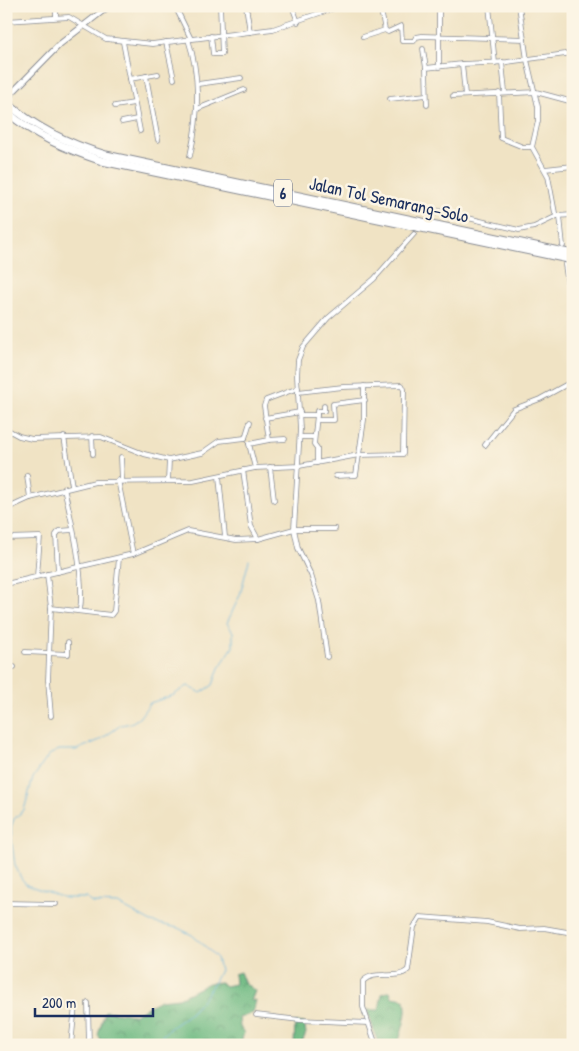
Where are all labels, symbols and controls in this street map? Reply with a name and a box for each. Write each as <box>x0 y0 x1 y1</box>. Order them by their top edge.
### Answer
street label: Jalan Tol Semarang–Solo <box>307 170 471 229</box>
road number: 6 <box>274 180 292 207</box>
scale bar <box>35 986 152 1018</box>
text: 200 m <box>42 992 76 1013</box>

